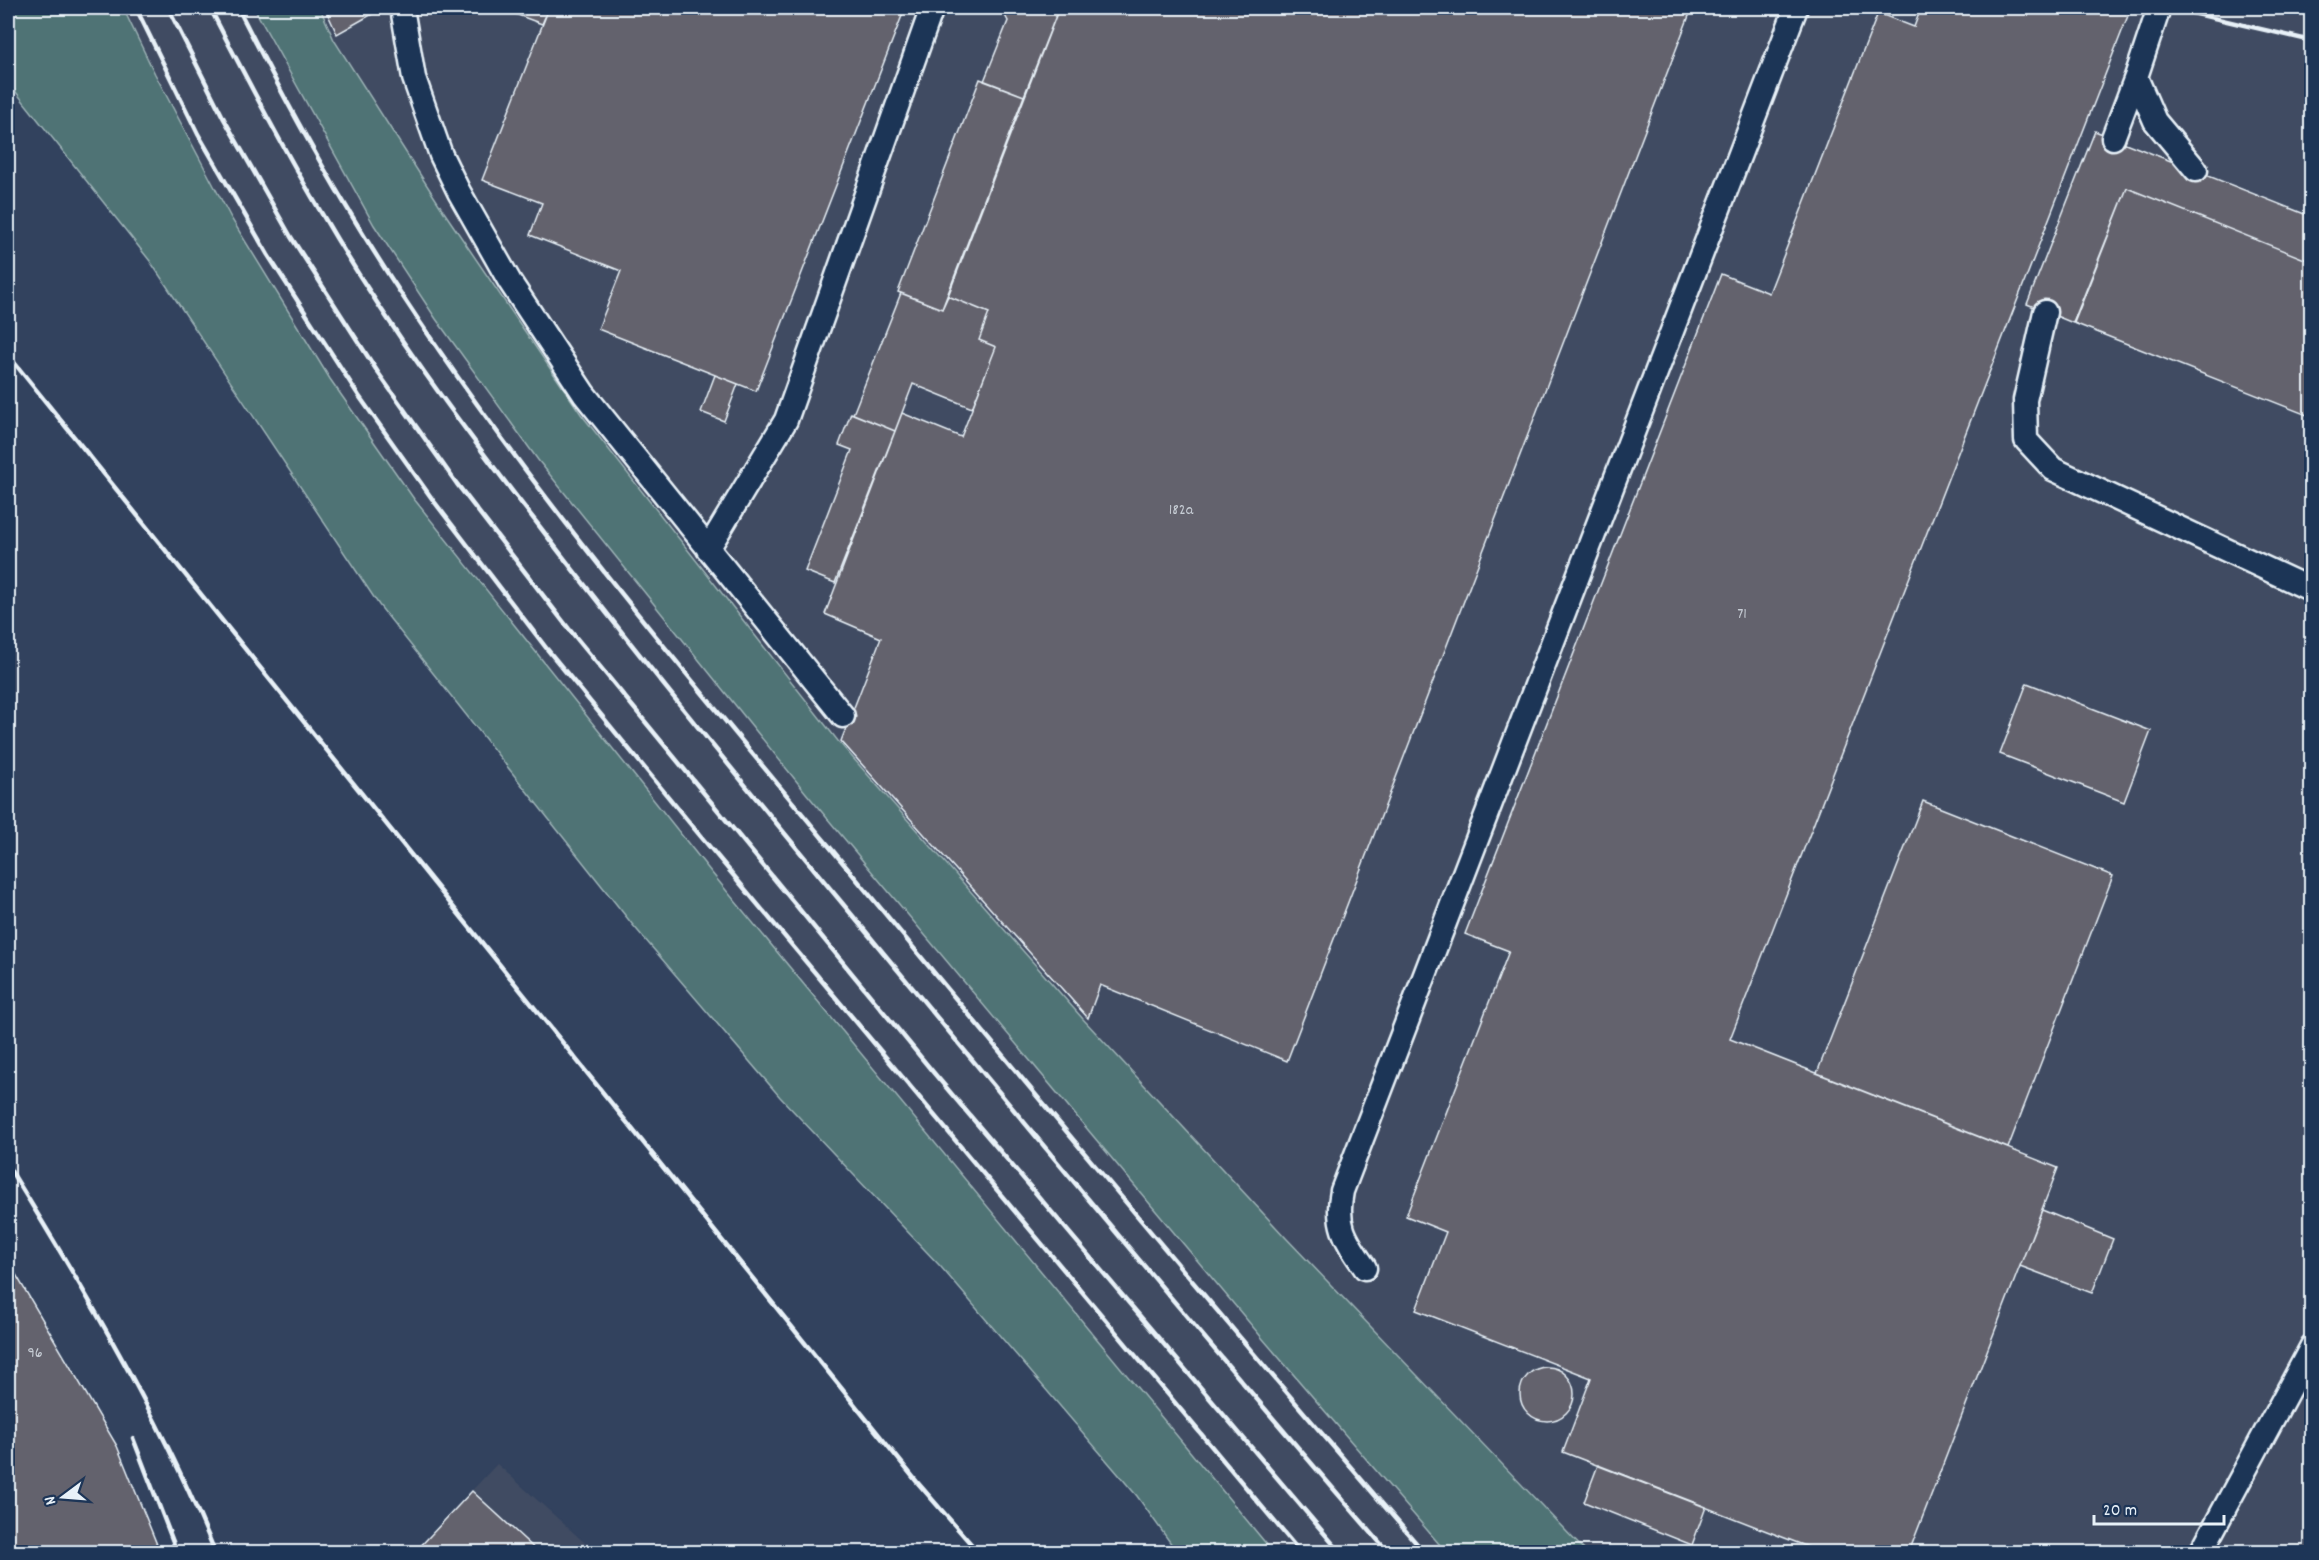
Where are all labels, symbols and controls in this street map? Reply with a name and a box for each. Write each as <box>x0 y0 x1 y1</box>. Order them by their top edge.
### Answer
house number: 182a <box>1169 499 1194 522</box>
house number: 71 <box>1737 603 1747 626</box>
house number: 96 <box>27 1342 43 1365</box>
north arrow <box>33 1467 93 1527</box>
scale bar <box>2094 1488 2224 1526</box>
text: N <box>39 1493 63 1507</box>
text: 20 m <box>2103 1499 2137 1524</box>

